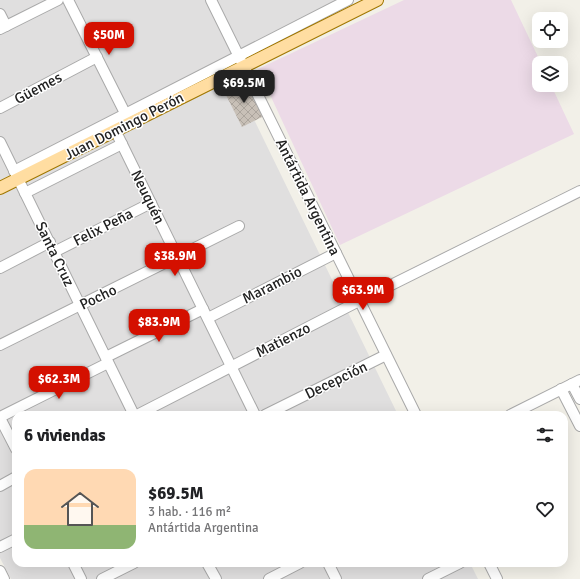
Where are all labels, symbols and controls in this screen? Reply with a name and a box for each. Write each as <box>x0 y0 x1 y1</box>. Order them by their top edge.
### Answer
map controls <box>532 12 568 92</box>
button: locate <box>532 12 568 48</box>
pin: $50M <box>85 22 133 56</box>
text: $50M <box>93 27 125 43</box>
button: layers <box>532 56 568 92</box>
street label: Güemes <box>11 68 65 108</box>
pin: $69.5M <box>211 70 277 104</box>
text: $69.5M <box>223 75 265 91</box>
street label: Juan Domingo Perón <box>61 88 187 164</box>
street label: Antártida Argentina <box>272 136 344 258</box>
street label: Neuquén <box>127 167 169 227</box>
street label: Felix Peña <box>70 204 136 250</box>
street label: Santa Cruz <box>32 219 79 290</box>
pin: $38.9M <box>142 243 208 277</box>
text: $38.9M <box>154 248 196 264</box>
street label: Marambio <box>239 262 305 308</box>
pin: $63.9M <box>330 277 396 311</box>
street label: Pocho <box>77 280 120 314</box>
text: $63.9M <box>342 282 384 298</box>
pin: $83.9M <box>126 309 192 343</box>
text: $83.9M <box>138 314 180 330</box>
street label: Matienzo <box>253 319 314 361</box>
street label: Decepción <box>302 357 370 403</box>
pin: $62.3M <box>26 366 92 400</box>
text: $62.3M <box>38 371 80 387</box>
icon: filters <box>534 424 556 446</box>
text: 6 viviendas <box>24 425 106 446</box>
text: $69.5M <box>148 483 204 504</box>
icon: home <box>56 485 104 533</box>
icon: heart <box>534 498 556 520</box>
text: 3 hab. · 116 m² <box>148 504 231 520</box>
text: Antártida Argentina <box>148 520 259 536</box>

